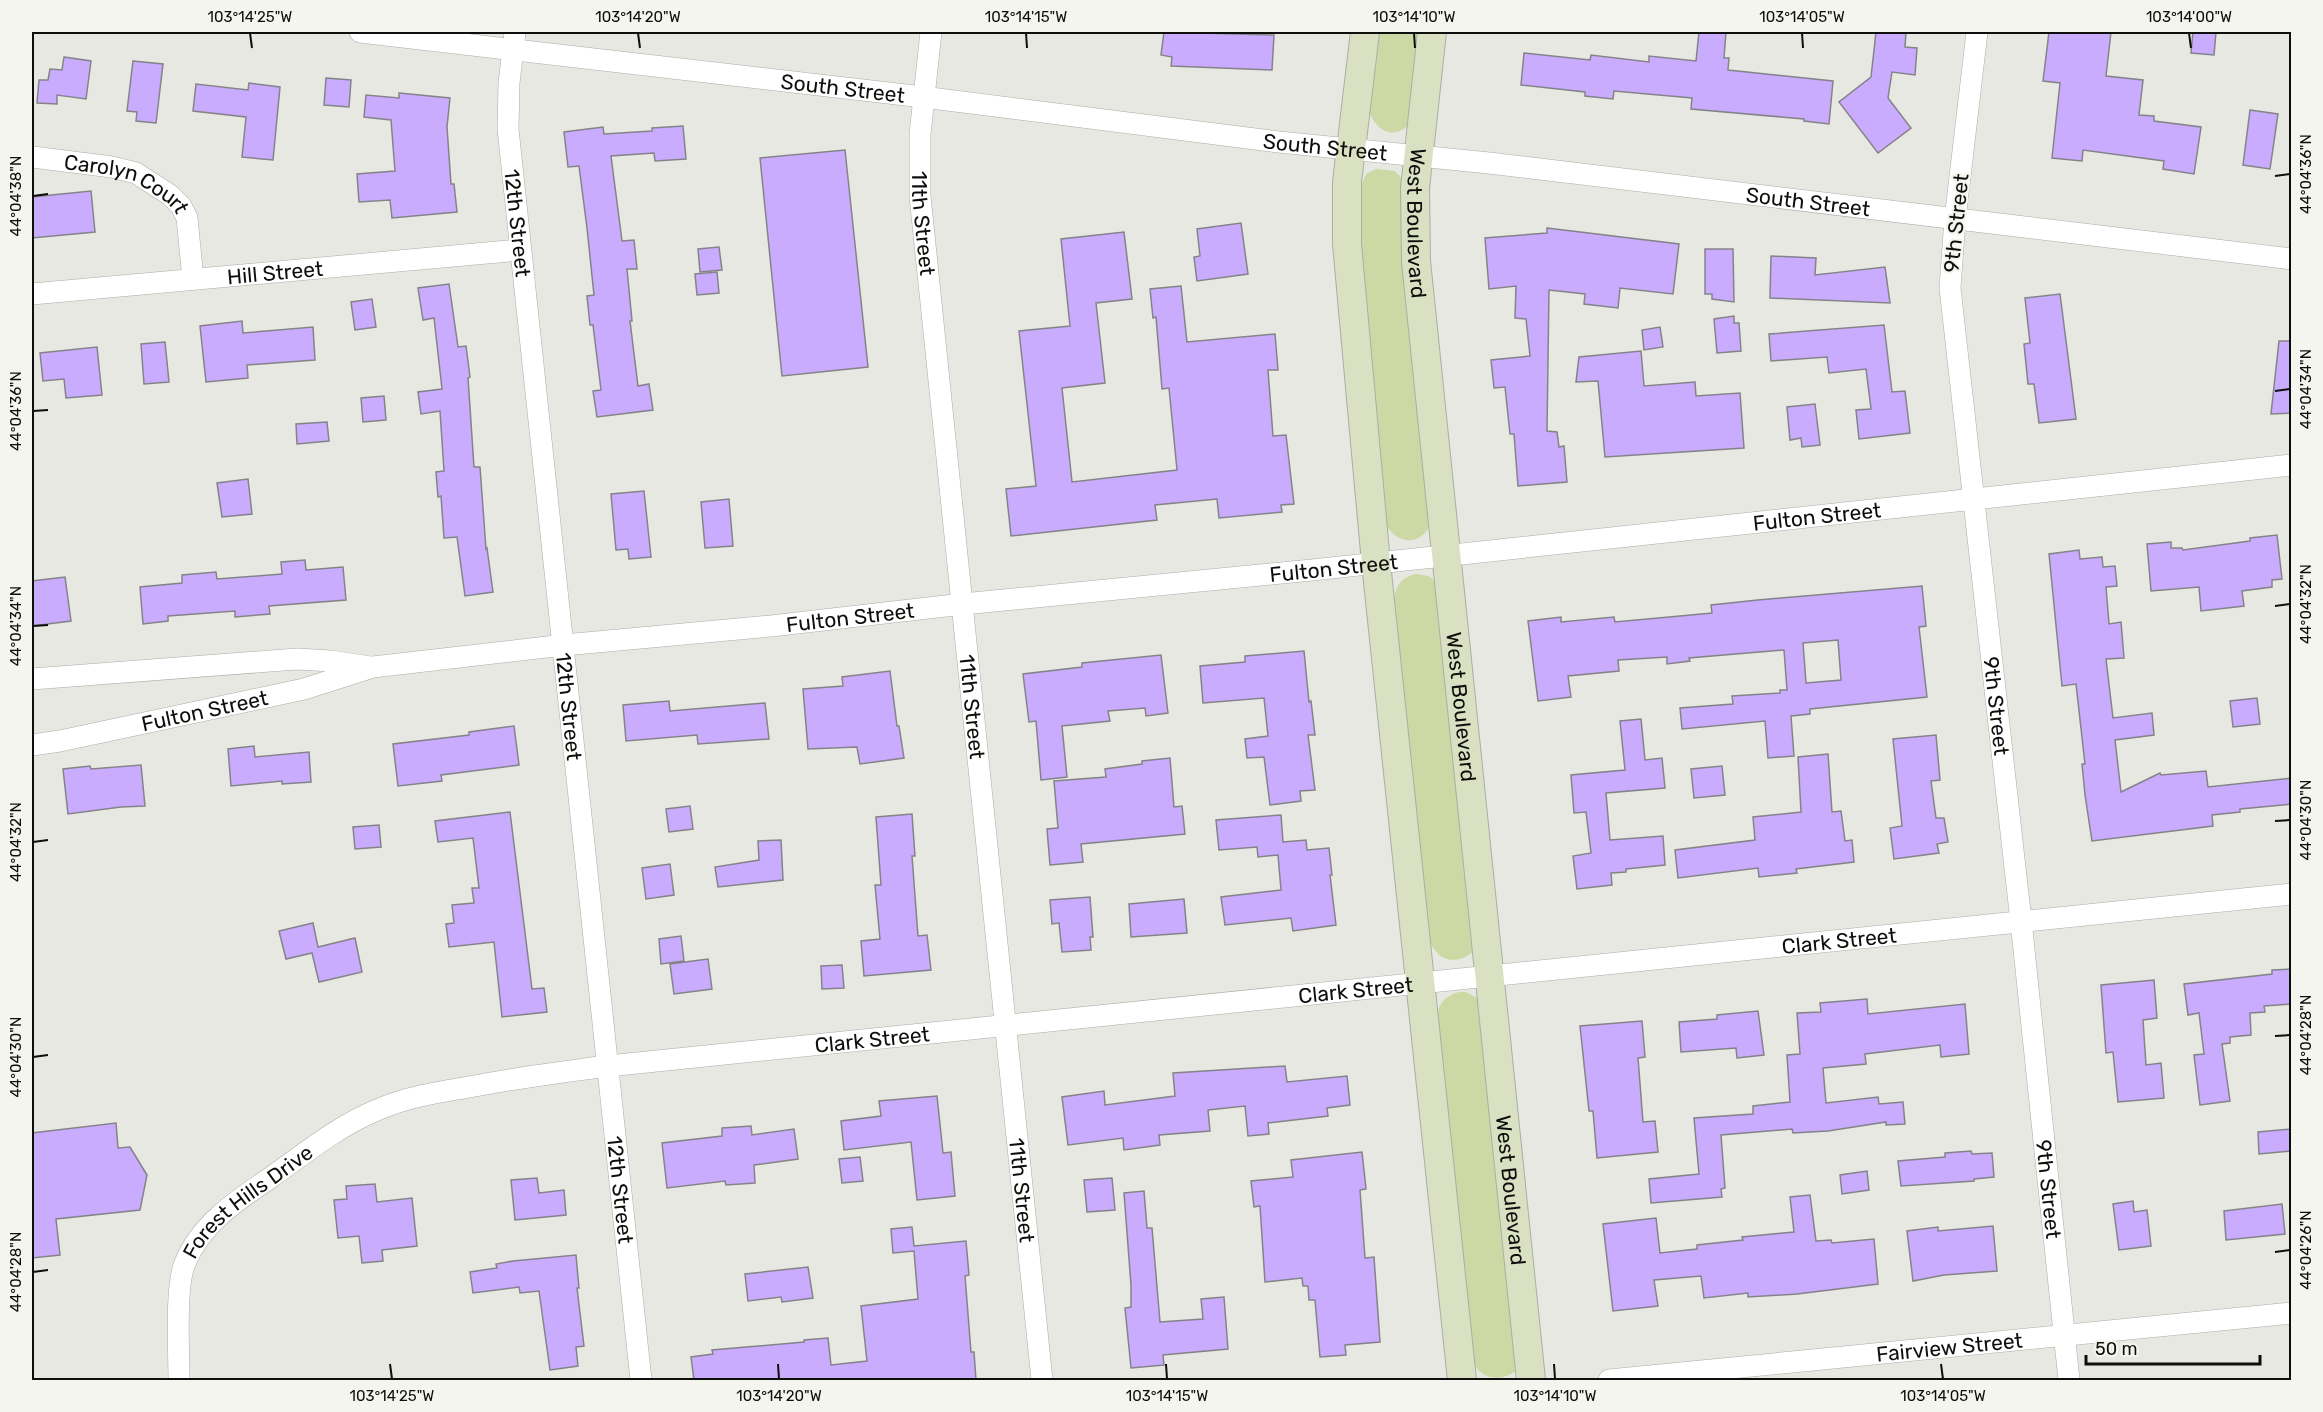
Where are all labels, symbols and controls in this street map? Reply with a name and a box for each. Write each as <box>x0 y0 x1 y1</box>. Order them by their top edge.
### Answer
text: 103°14'25"W <box>208 8 292 26</box>
text: 103°14'20"W <box>595 8 681 26</box>
text: 103°14'15"W <box>985 8 1067 26</box>
text: 103°14'10"W <box>1372 8 1456 26</box>
text: 103°14'05"W <box>1759 8 1845 26</box>
text: 103°14'00"W <box>2146 8 2232 26</box>
street label: South Street <box>779 68 906 107</box>
street label: South Street <box>1262 128 1388 165</box>
text: 44°04'36"N <box>2297 134 2315 214</box>
street label: West Boulevard <box>1402 147 1432 299</box>
street label: Carolyn Court <box>63 149 195 217</box>
text: 44°04'38"N <box>7 156 25 236</box>
street label: 12th Street <box>500 168 536 278</box>
street label: 11th Street <box>908 171 941 277</box>
street label: 9th Street <box>1938 172 1974 274</box>
street label: South Street <box>1745 181 1872 221</box>
street label: Hill Street <box>226 255 324 289</box>
text: 44°04'34"N <box>2297 349 2315 429</box>
text: 44°04'36"N <box>7 371 25 451</box>
street label: Fulton Street <box>1752 497 1882 535</box>
street label: Fulton Street <box>1268 548 1399 587</box>
text: 44°04'32"N <box>2297 564 2315 644</box>
text: 44°04'34"N <box>7 586 25 666</box>
street label: Fulton Street <box>785 597 916 637</box>
street label: West Boulevard <box>1442 631 1482 783</box>
street label: 12th Street <box>551 651 588 762</box>
street label: 11th Street <box>955 653 990 760</box>
street label: 9th Street <box>1979 655 2015 757</box>
street label: Fulton Street <box>139 685 270 736</box>
text: 44°04'30"N <box>2297 780 2315 860</box>
text: 44°04'32"N <box>7 802 25 882</box>
street label: Clark Street <box>1780 922 1898 959</box>
street label: Clark Street <box>1297 971 1414 1008</box>
text: 44°04'28"N <box>2297 995 2315 1075</box>
text: 44°04'30"N <box>7 1017 25 1097</box>
street label: Clark Street <box>813 1021 931 1057</box>
street label: West Boulevard <box>1491 1114 1532 1266</box>
street label: 12th Street <box>603 1135 639 1245</box>
street label: 11th Street <box>1005 1137 1040 1244</box>
street label: 9th Street <box>2031 1138 2067 1240</box>
street label: Forest Hills Drive <box>177 1139 317 1262</box>
text: 44°04'26"N <box>2297 1210 2315 1290</box>
text: 44°04'28"N <box>7 1232 25 1312</box>
street label: Fairview Street <box>1875 1327 2024 1366</box>
scale bar <box>2086 1328 2260 1366</box>
text: 50 m <box>2095 1338 2138 1360</box>
text: 103°14'25"W <box>350 1387 434 1405</box>
text: 103°14'20"W <box>736 1387 822 1405</box>
text: 103°14'15"W <box>1126 1387 1208 1405</box>
text: 103°14'10"W <box>1513 1387 1597 1405</box>
text: 103°14'05"W <box>1900 1387 1986 1405</box>

